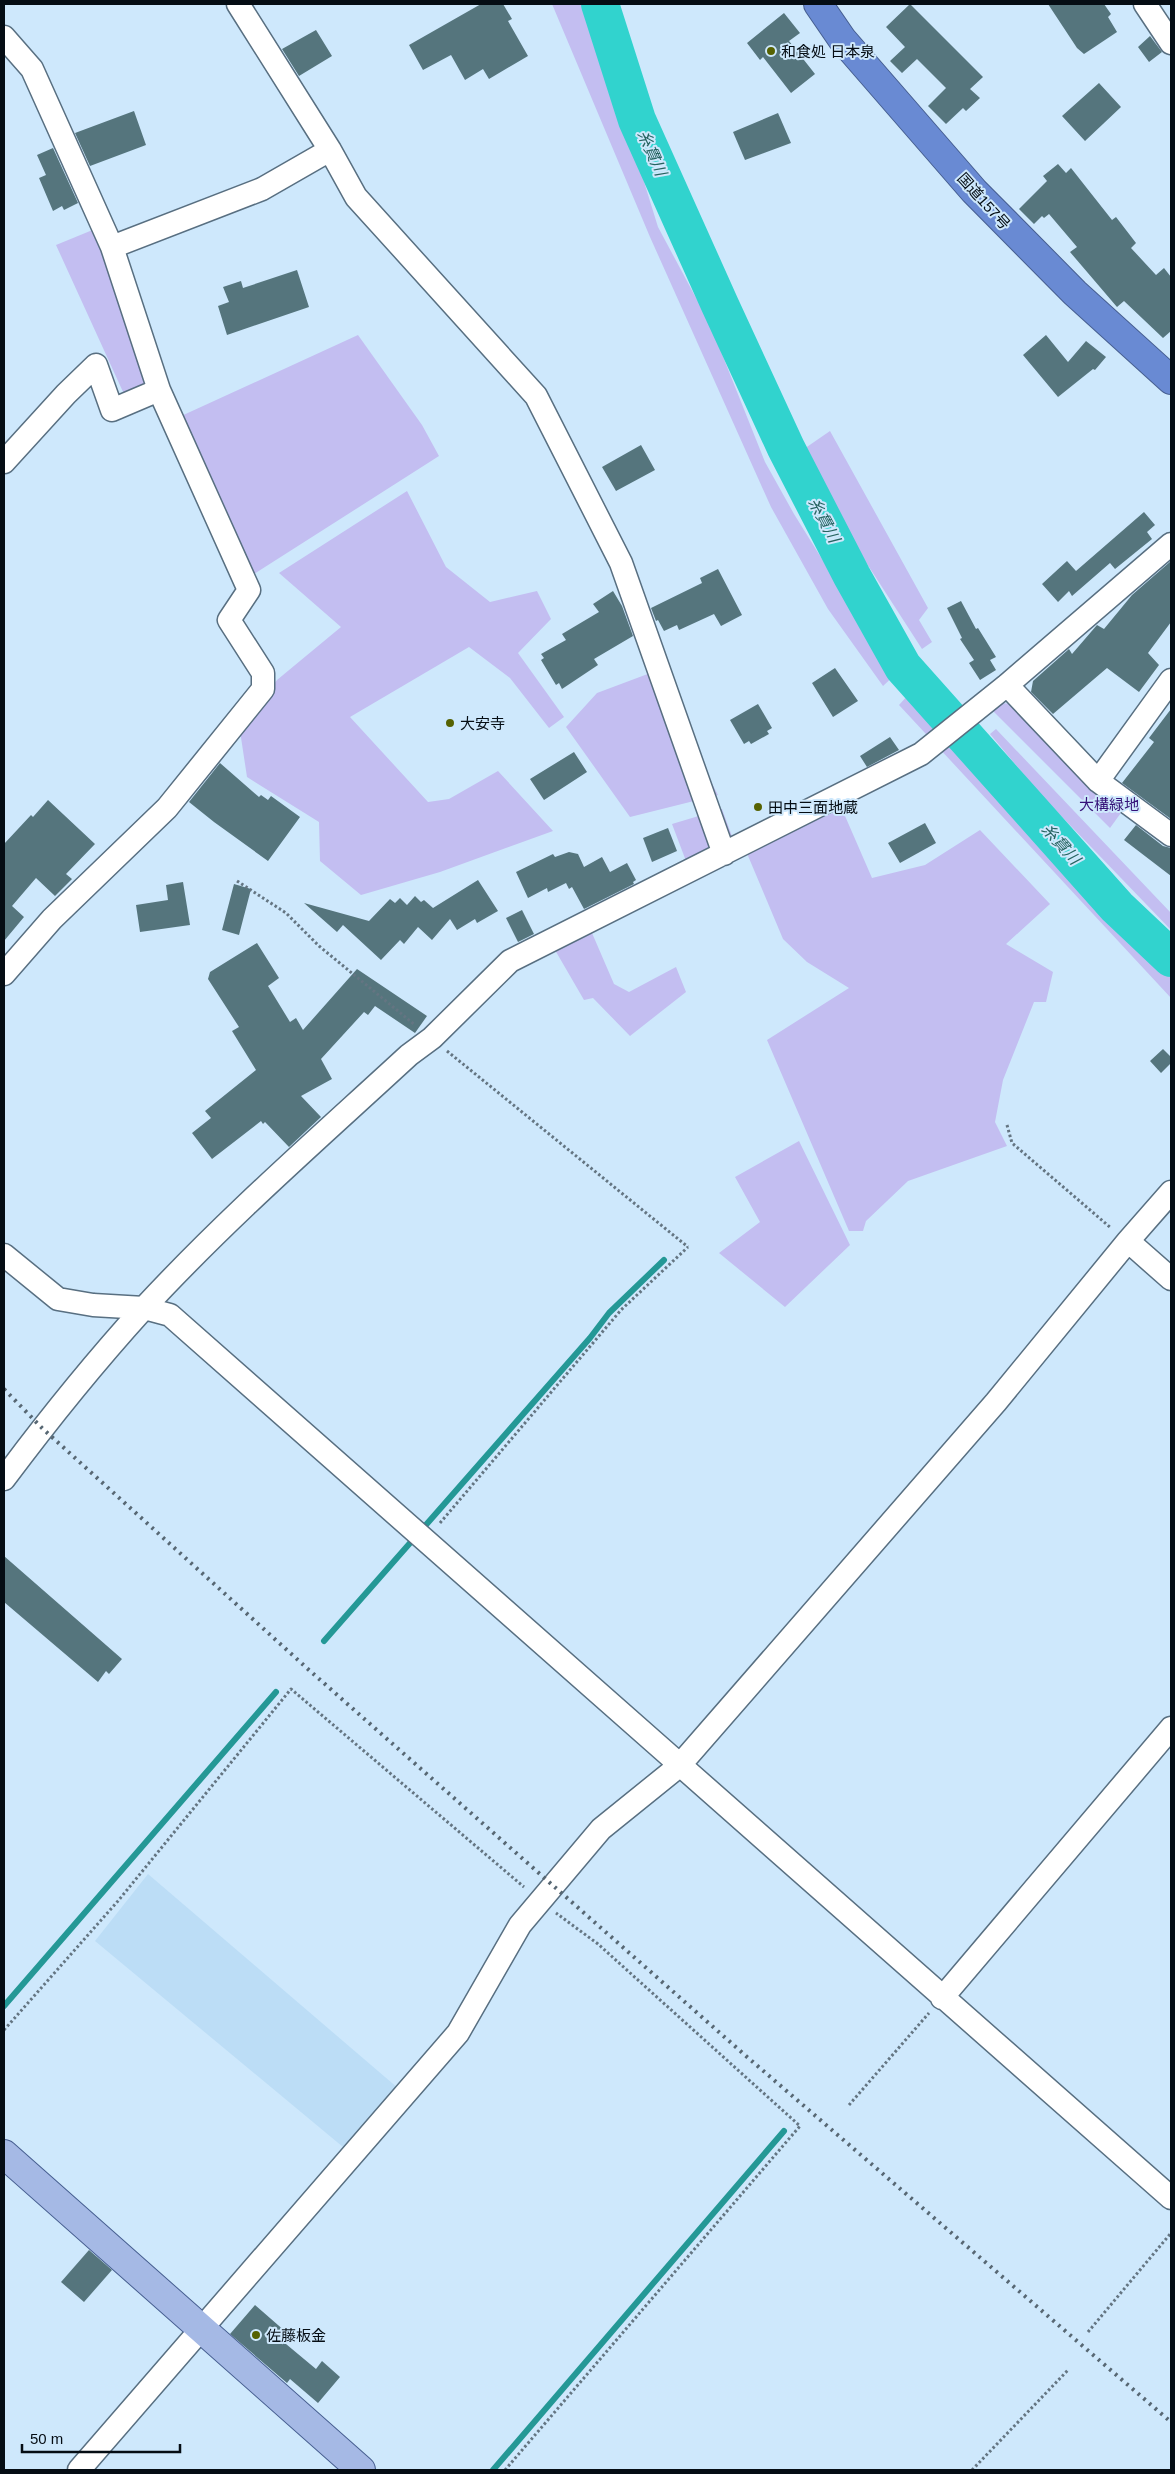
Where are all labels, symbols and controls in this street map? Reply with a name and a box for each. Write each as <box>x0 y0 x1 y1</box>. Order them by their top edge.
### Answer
place label: 和食処 日本泉 <box>781 43 875 60</box>
marker: 和食処 日本泉 <box>765 45 777 57</box>
water label: 糸貫川 <box>634 128 670 180</box>
street label: 国道157号 <box>954 169 1014 233</box>
water label: 糸貫川 <box>805 495 844 547</box>
place label: 大安寺 <box>460 715 505 732</box>
marker: 大安寺 <box>444 717 456 729</box>
park label: 大構緑地 <box>1079 796 1139 813</box>
place label: 田中三面地蔵 <box>768 799 858 816</box>
marker: 田中三面地蔵 <box>752 801 764 813</box>
water label: 糸貫川 <box>1039 820 1085 869</box>
place label: 佐藤板金 <box>266 2327 326 2344</box>
marker: 佐藤板金 <box>250 2329 262 2341</box>
scale bar <box>22 2422 180 2454</box>
text: 50 m <box>30 2430 63 2447</box>

